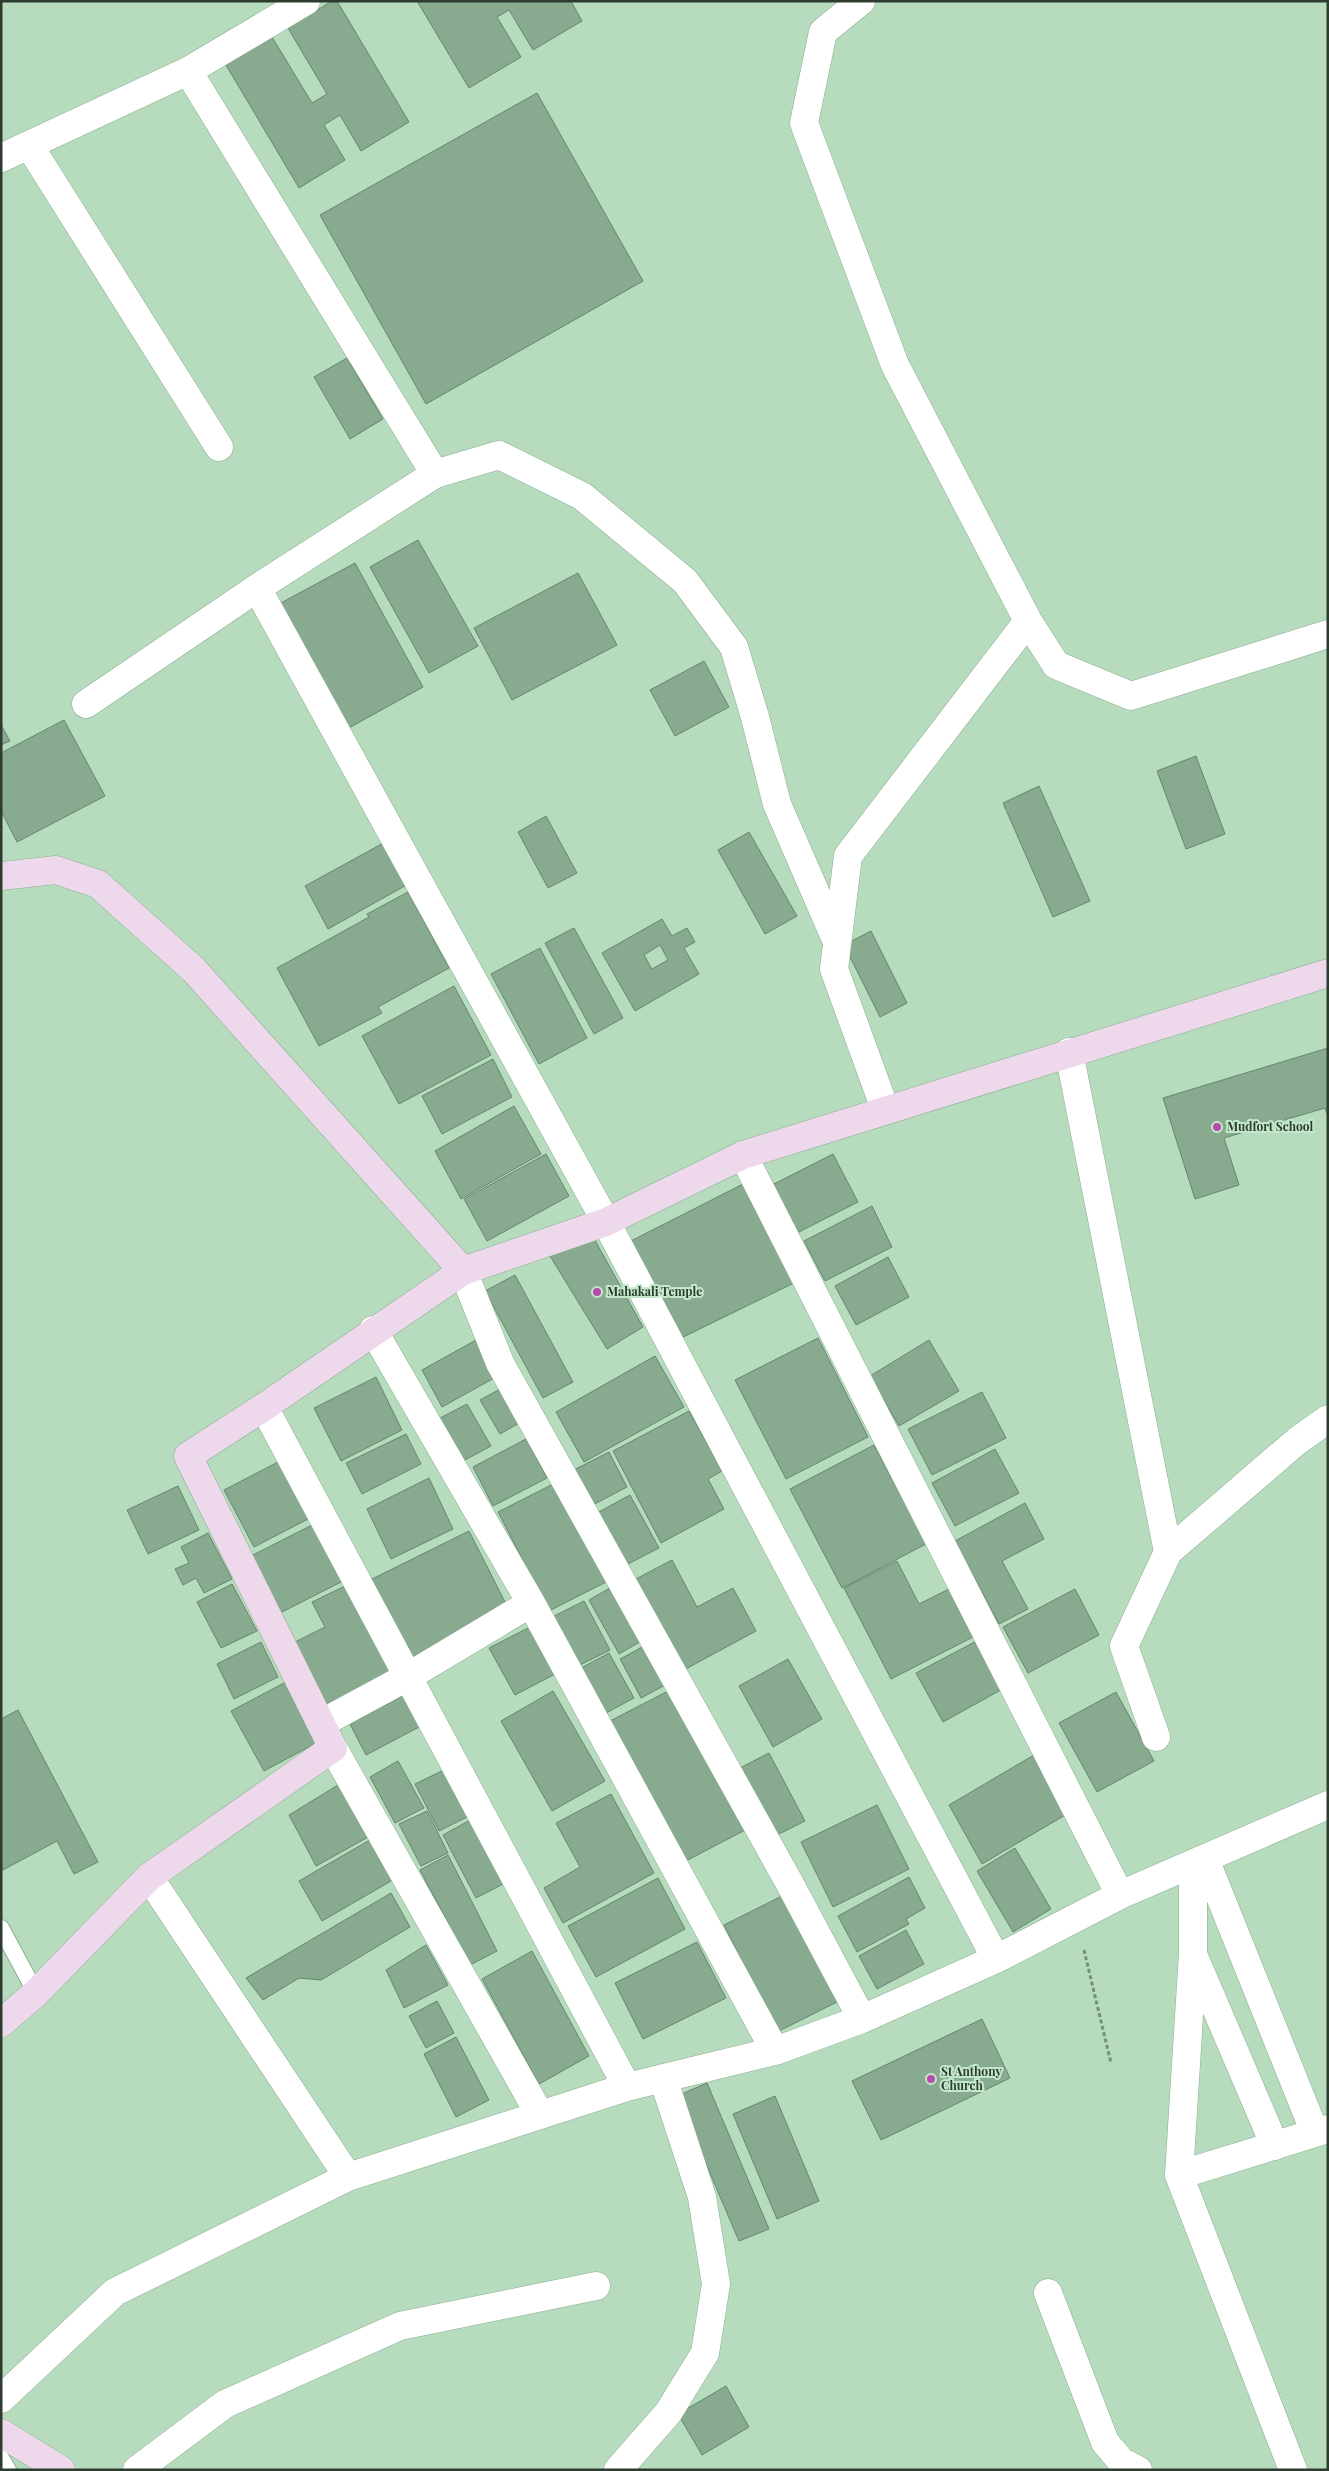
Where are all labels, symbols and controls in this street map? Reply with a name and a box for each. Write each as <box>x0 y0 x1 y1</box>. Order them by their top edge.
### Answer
place label: Mudfort School <box>1227 1118 1313 1134</box>
marker: Mudfort School <box>1211 1121 1223 1133</box>
place label: Mahakali Temple <box>607 1283 702 1299</box>
marker: Mahakali Temple <box>591 1286 603 1298</box>
place label: St Anthony Church <box>941 2063 1002 2093</box>
marker: St Anthony Church <box>925 2073 937 2085</box>

